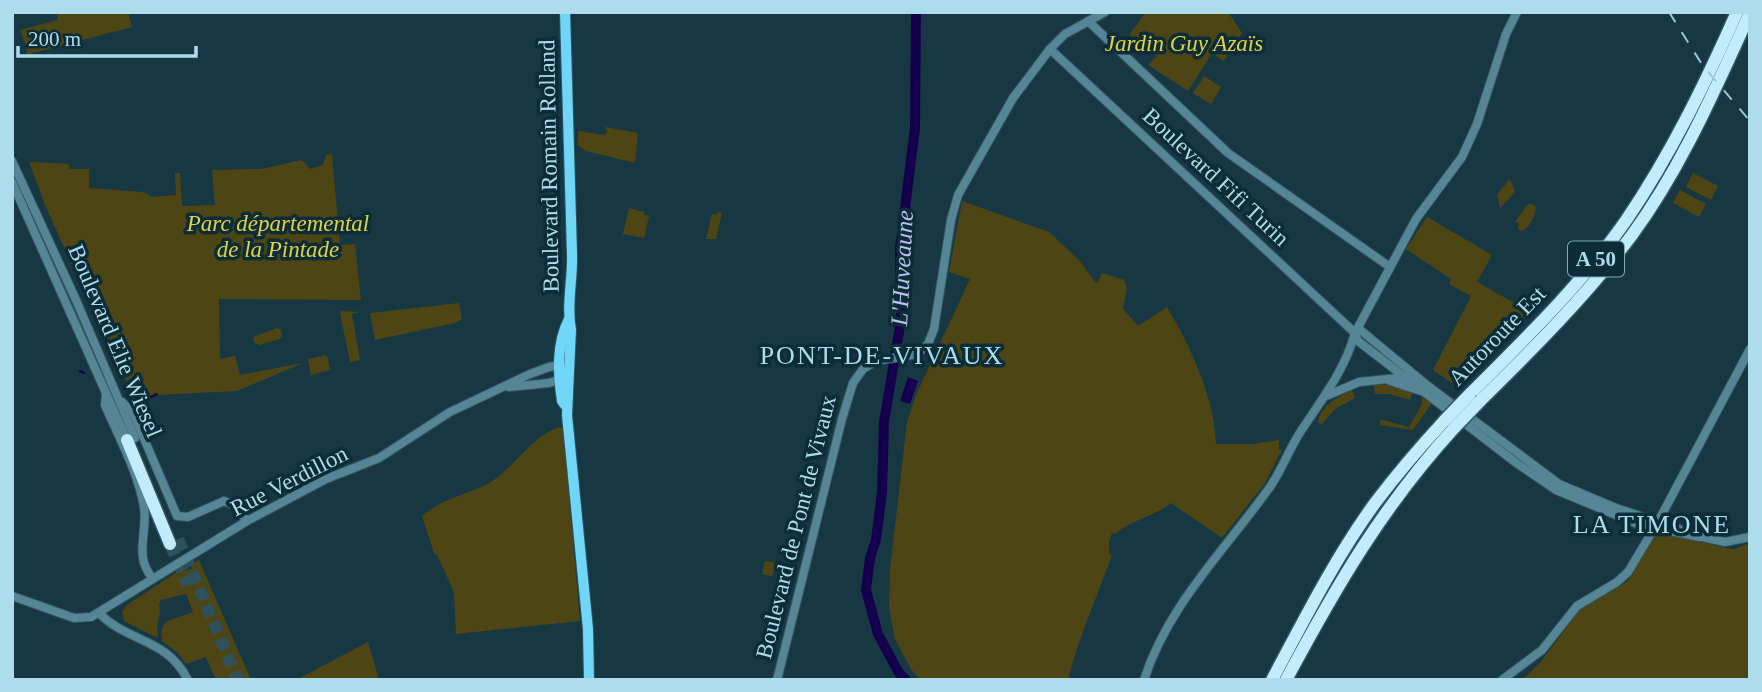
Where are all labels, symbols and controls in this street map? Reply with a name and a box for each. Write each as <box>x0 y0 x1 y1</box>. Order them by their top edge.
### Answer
scale bar <box>18 14 196 58</box>
text: 200 m <box>28 27 81 51</box>
park label: Jardin Guy Azaïs <box>1105 31 1263 56</box>
street label: Boulevard Romain Rolland <box>534 39 564 293</box>
street label: Boulevard Fifi Turin <box>1138 103 1295 251</box>
water label: L'Huveaune <box>886 209 918 327</box>
park label: Parc départemental de la Pintade <box>186 211 369 262</box>
street label: Boulevard Elie Wiesel <box>63 241 167 441</box>
road number: A 50 <box>1568 242 1624 276</box>
street label: Autoroute Est <box>1443 281 1551 391</box>
district label: PONT-DE-VIVAUX <box>760 341 1004 370</box>
street label: Boulevard de Pont de Vivaux <box>751 392 841 661</box>
street label: Rue Verdillon <box>226 441 352 521</box>
district label: LA TIMONE <box>1573 510 1731 539</box>

